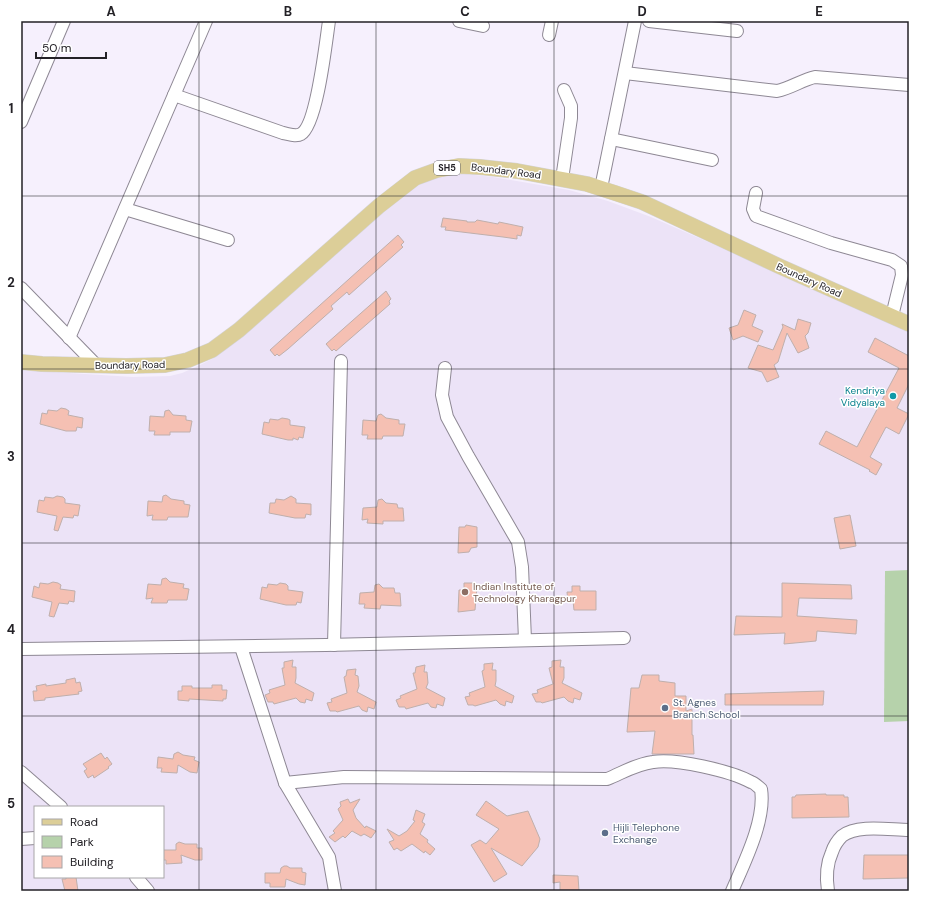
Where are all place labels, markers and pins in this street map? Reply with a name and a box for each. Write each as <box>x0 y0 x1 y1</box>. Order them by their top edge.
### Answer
place label: Kendriya Vidyalaya <box>841 384 885 409</box>
marker: Kendriya Vidyalaya <box>888 391 898 401</box>
place label: Indian Institute of Technology Kharagpur <box>473 580 576 605</box>
marker: Indian Institute of Technology Kharagpur <box>460 587 470 597</box>
place label: St. Agnes Branch School <box>673 696 739 721</box>
marker: St. Agnes Branch School <box>660 703 670 713</box>
place label: Hijli Telephone Exchange <box>613 821 680 846</box>
marker: Hijli Telephone Exchange <box>600 828 610 838</box>

